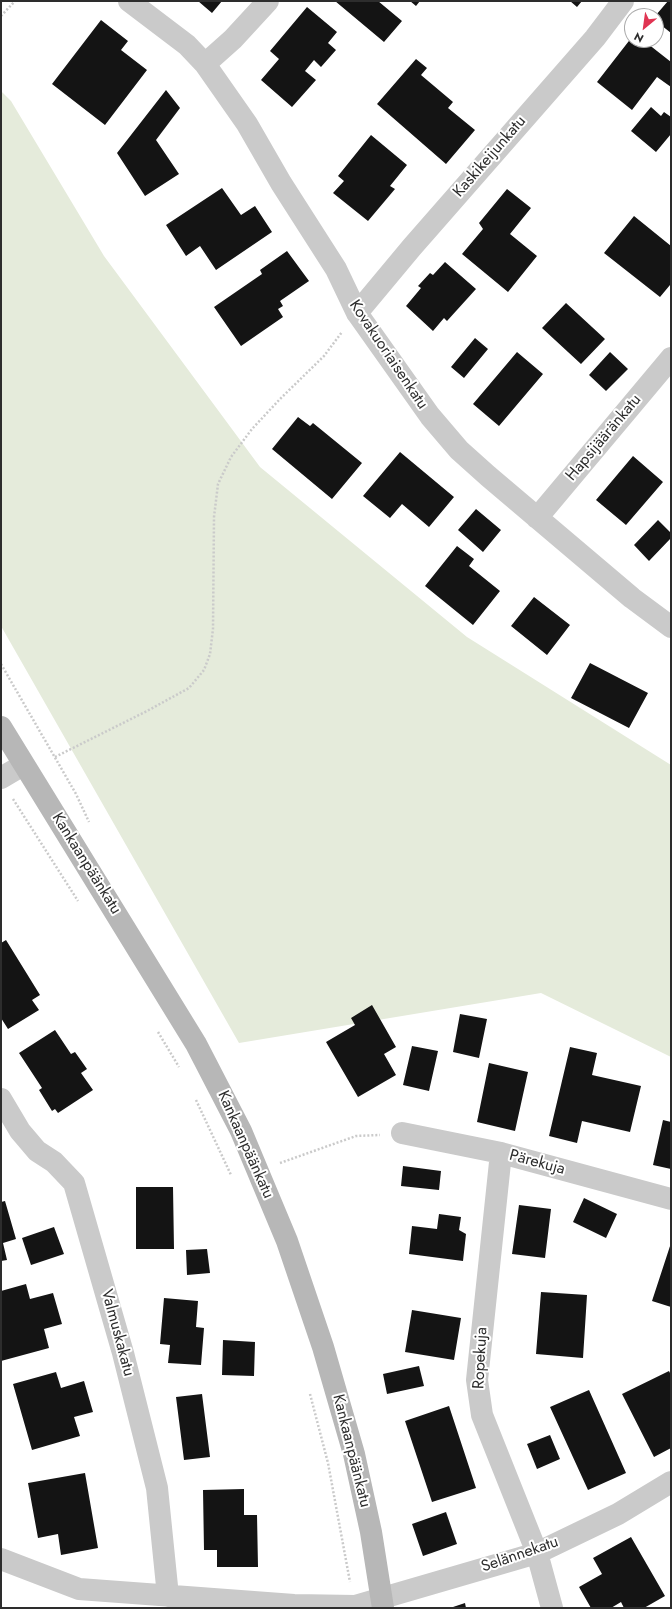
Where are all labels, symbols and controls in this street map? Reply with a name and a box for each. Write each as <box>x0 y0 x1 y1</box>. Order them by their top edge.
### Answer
north arrow <box>624 8 664 48</box>
text: N <box>631 29 646 47</box>
street label: Kaskikeijunkatu <box>450 112 530 202</box>
street label: Kovakuoriaisenkatu <box>344 297 432 413</box>
street label: Hapsijääränkatu <box>562 391 646 485</box>
street label: Kankaanpäänkatu <box>47 810 125 918</box>
street label: Kankaanpäänkatu <box>213 1088 277 1202</box>
street label: Pärekuja <box>507 1146 567 1180</box>
street label: Valmuskakatu <box>96 1287 138 1379</box>
street label: Ropekuja <box>470 1327 492 1389</box>
street label: Kankaanpäänkatu <box>328 1392 374 1510</box>
street label: Selännekatu <box>479 1533 561 1577</box>

